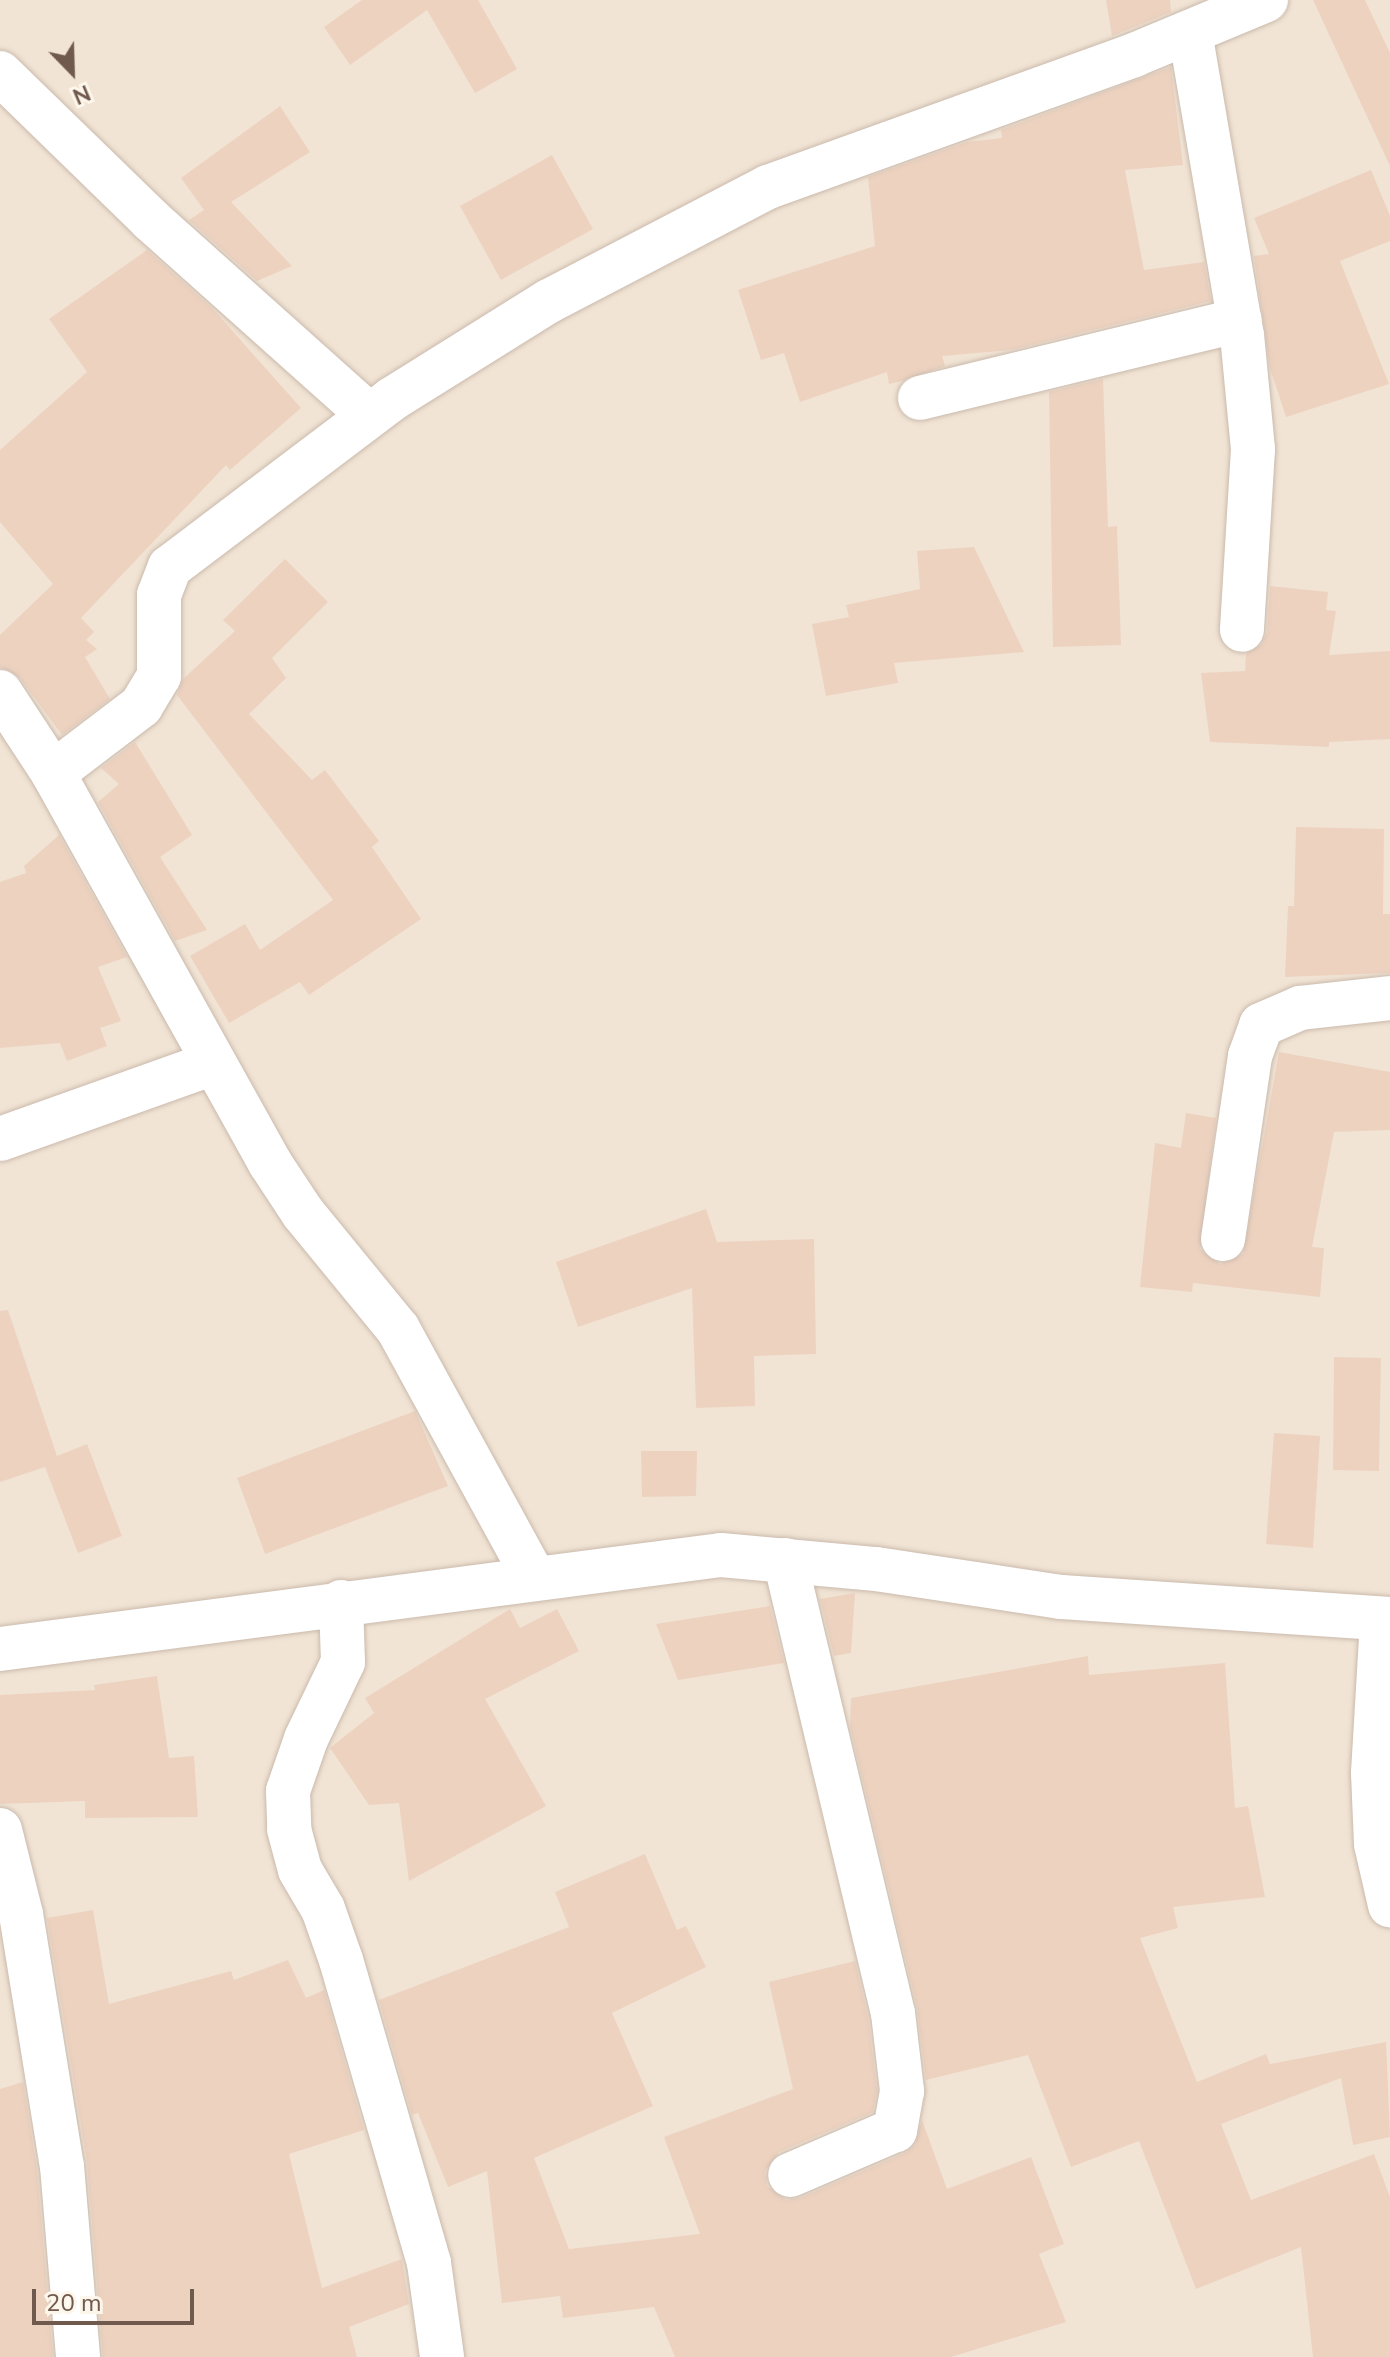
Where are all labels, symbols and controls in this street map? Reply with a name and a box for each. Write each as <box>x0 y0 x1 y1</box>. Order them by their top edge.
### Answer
north arrow <box>32 32 112 112</box>
text: N <box>68 77 95 111</box>
scale bar <box>36 2273 198 2323</box>
text: 20 m <box>46 2287 102 2319</box>

